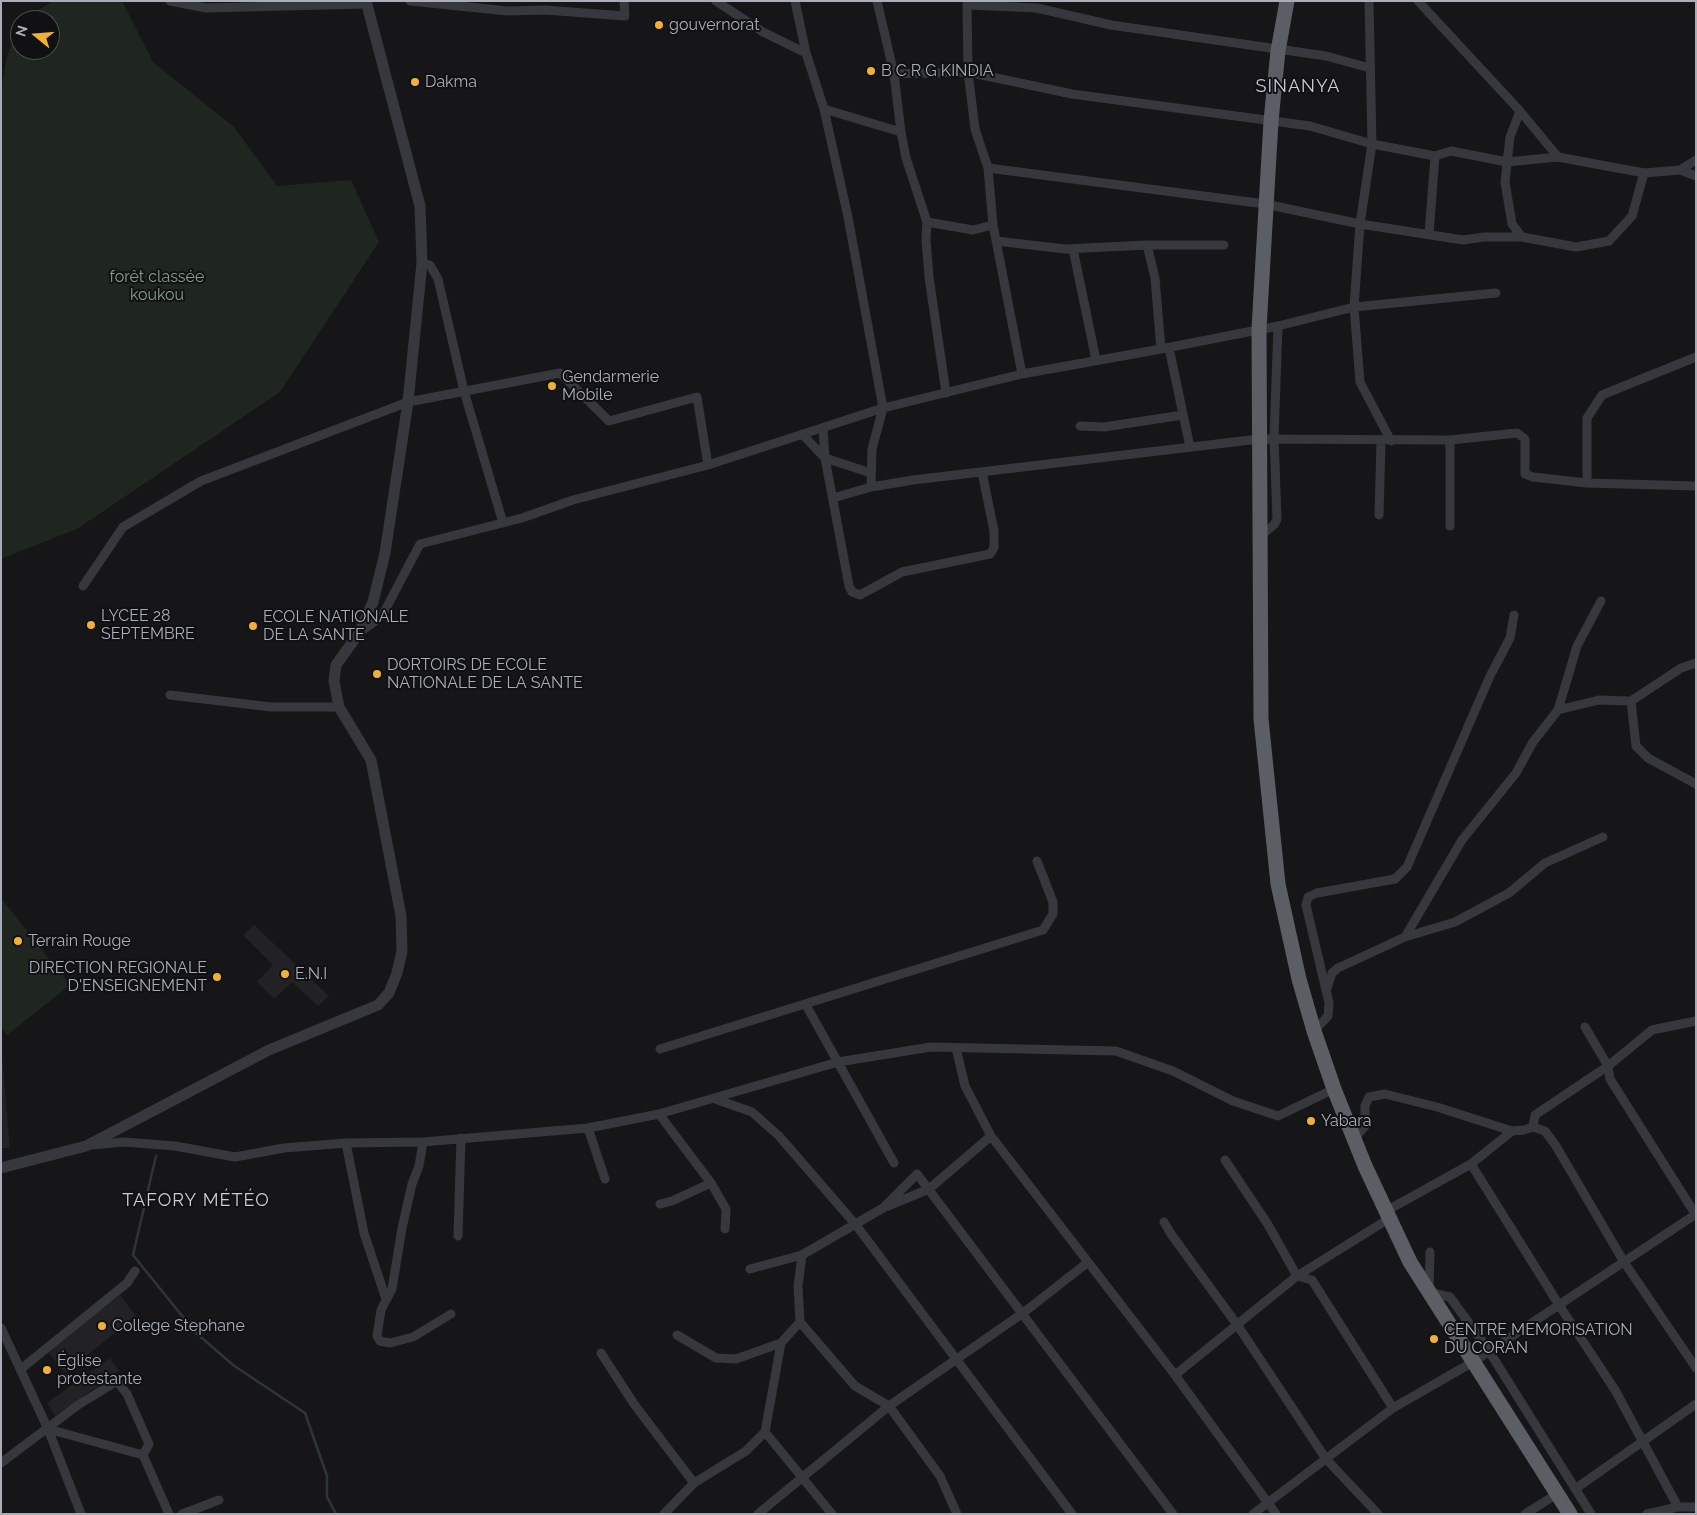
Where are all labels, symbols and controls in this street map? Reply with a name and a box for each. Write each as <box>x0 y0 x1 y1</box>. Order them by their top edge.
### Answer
north arrow <box>10 10 60 60</box>
place label: gouvernorat <box>669 15 760 35</box>
marker: gouvernorat <box>653 19 665 31</box>
text: N <box>12 23 31 38</box>
place label: B C R G KINDIA <box>881 61 994 81</box>
marker: B C R G KINDIA <box>865 65 877 77</box>
place label: Dakma <box>425 72 477 92</box>
marker: Dakma <box>409 76 421 88</box>
district label: SINANYA <box>1255 76 1341 98</box>
park label: forêt classée koukou <box>110 267 204 305</box>
place label: Gendarmerie Mobile <box>562 367 659 405</box>
marker: Gendarmerie Mobile <box>546 380 558 392</box>
place label: LYCEE 28 SEPTEMBRE <box>101 606 195 644</box>
place label: ECOLE NATIONALE DE LA SANTE <box>263 607 409 645</box>
marker: LYCEE 28 SEPTEMBRE <box>85 619 97 631</box>
marker: ECOLE NATIONALE DE LA SANTE <box>247 620 259 632</box>
place label: DORTOIRS DE ECOLE NATIONALE DE LA SANTE <box>387 655 583 693</box>
marker: DORTOIRS DE ECOLE NATIONALE DE LA SANTE <box>371 668 383 680</box>
place label: Terrain Rouge <box>28 931 131 951</box>
marker: Terrain Rouge <box>12 935 24 947</box>
place label: DIRECTION REGIONALE D'ENSEIGNEMENT <box>29 958 207 996</box>
place label: E.N.I <box>295 964 327 984</box>
marker: E.N.I <box>279 968 291 980</box>
marker: DIRECTION REGIONALE D'ENSEIGNEMENT <box>211 971 223 983</box>
place label: Yabara <box>1321 1111 1372 1131</box>
marker: Yabara <box>1305 1115 1317 1127</box>
district label: TAFORY MÉTÉO <box>121 1190 271 1212</box>
place label: College Stephane <box>112 1316 245 1336</box>
marker: College Stephane <box>96 1320 108 1332</box>
place label: CENTRE MEMORISATION DU CORAN <box>1444 1320 1633 1358</box>
marker: CENTRE MEMORISATION DU CORAN <box>1428 1333 1440 1345</box>
place label: Église protestante <box>57 1351 142 1389</box>
marker: Église protestante <box>41 1364 53 1376</box>

